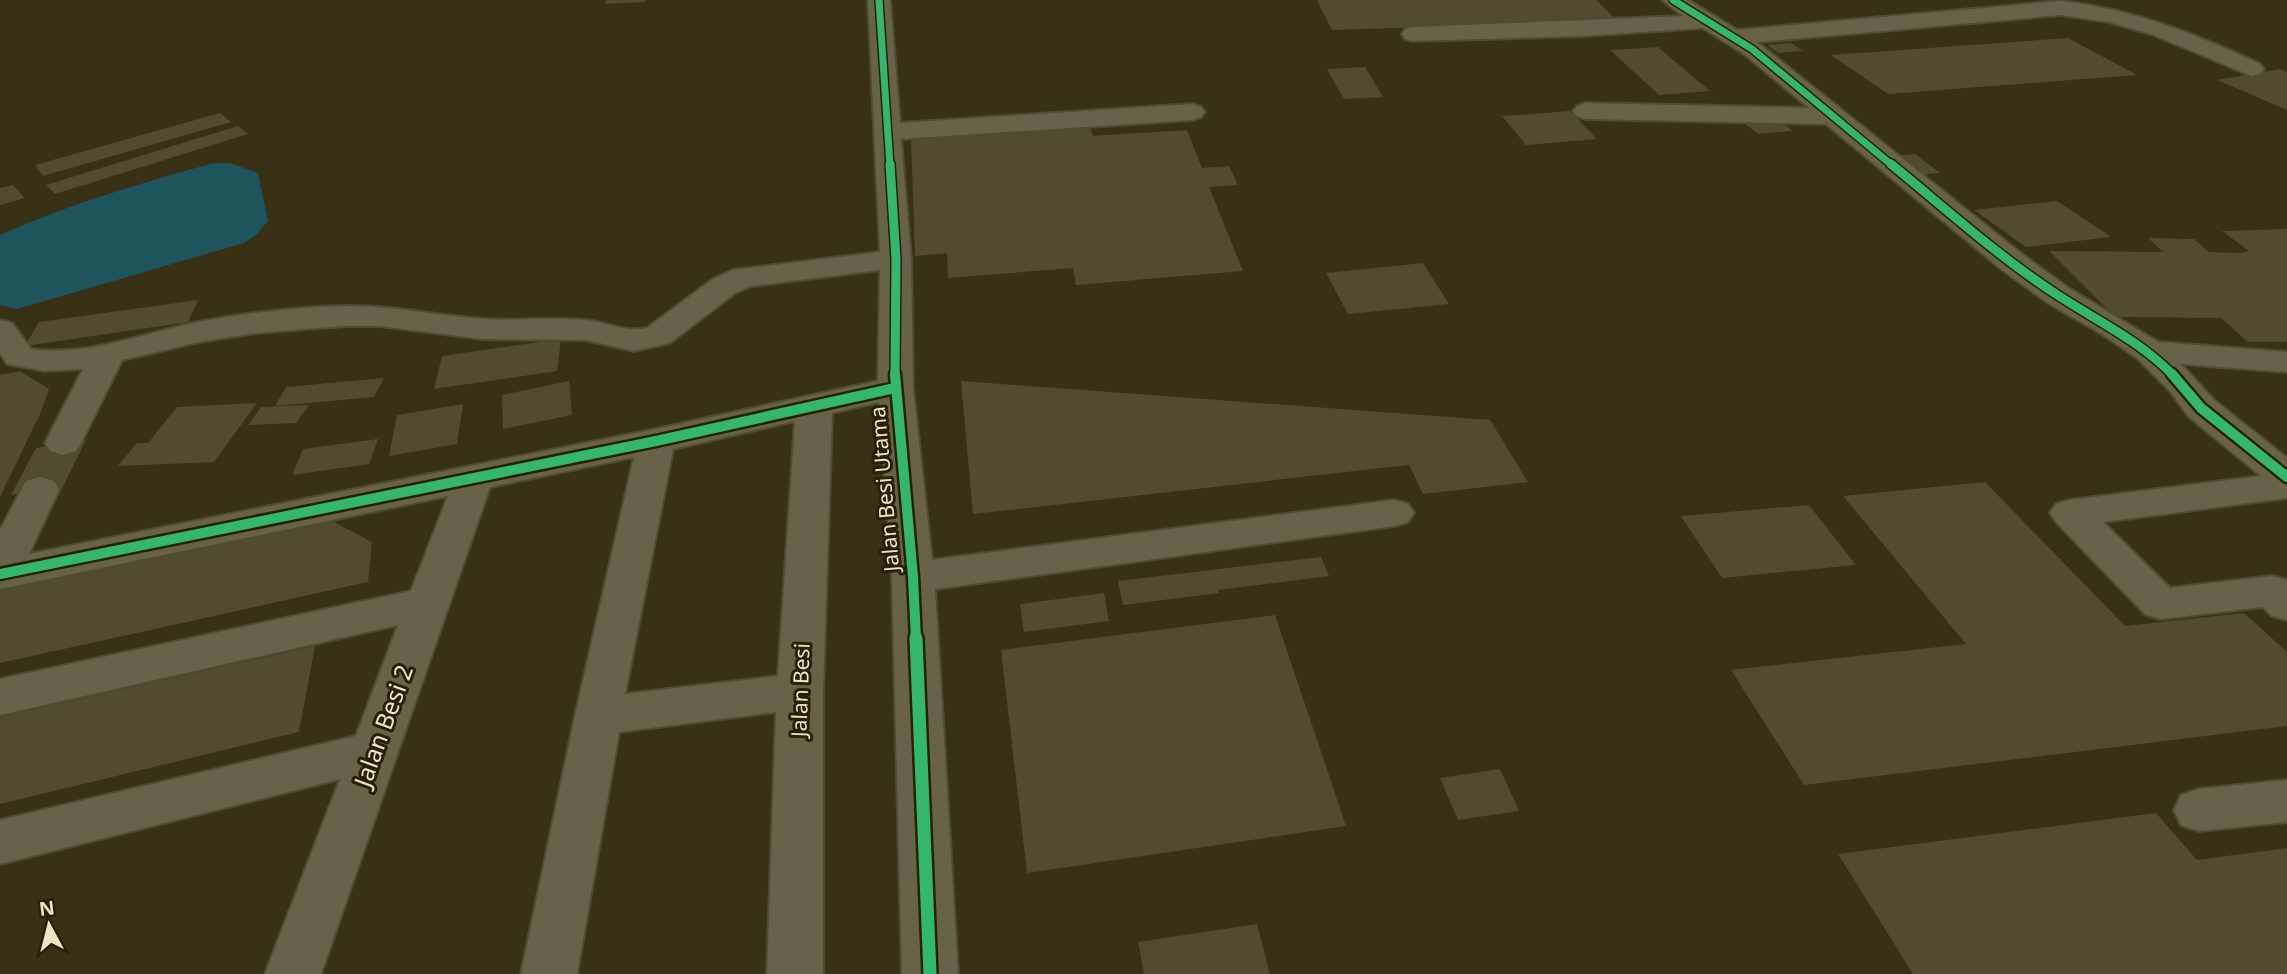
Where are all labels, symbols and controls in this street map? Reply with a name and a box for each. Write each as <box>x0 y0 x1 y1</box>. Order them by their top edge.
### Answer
street label: Jalan Besi Utama <box>863 405 905 575</box>
street label: Jalan Besi <box>784 642 816 739</box>
street label: Jalan Besi 2 <box>345 660 420 793</box>
north arrow <box>14 890 84 960</box>
text: N <box>38 894 56 922</box>

